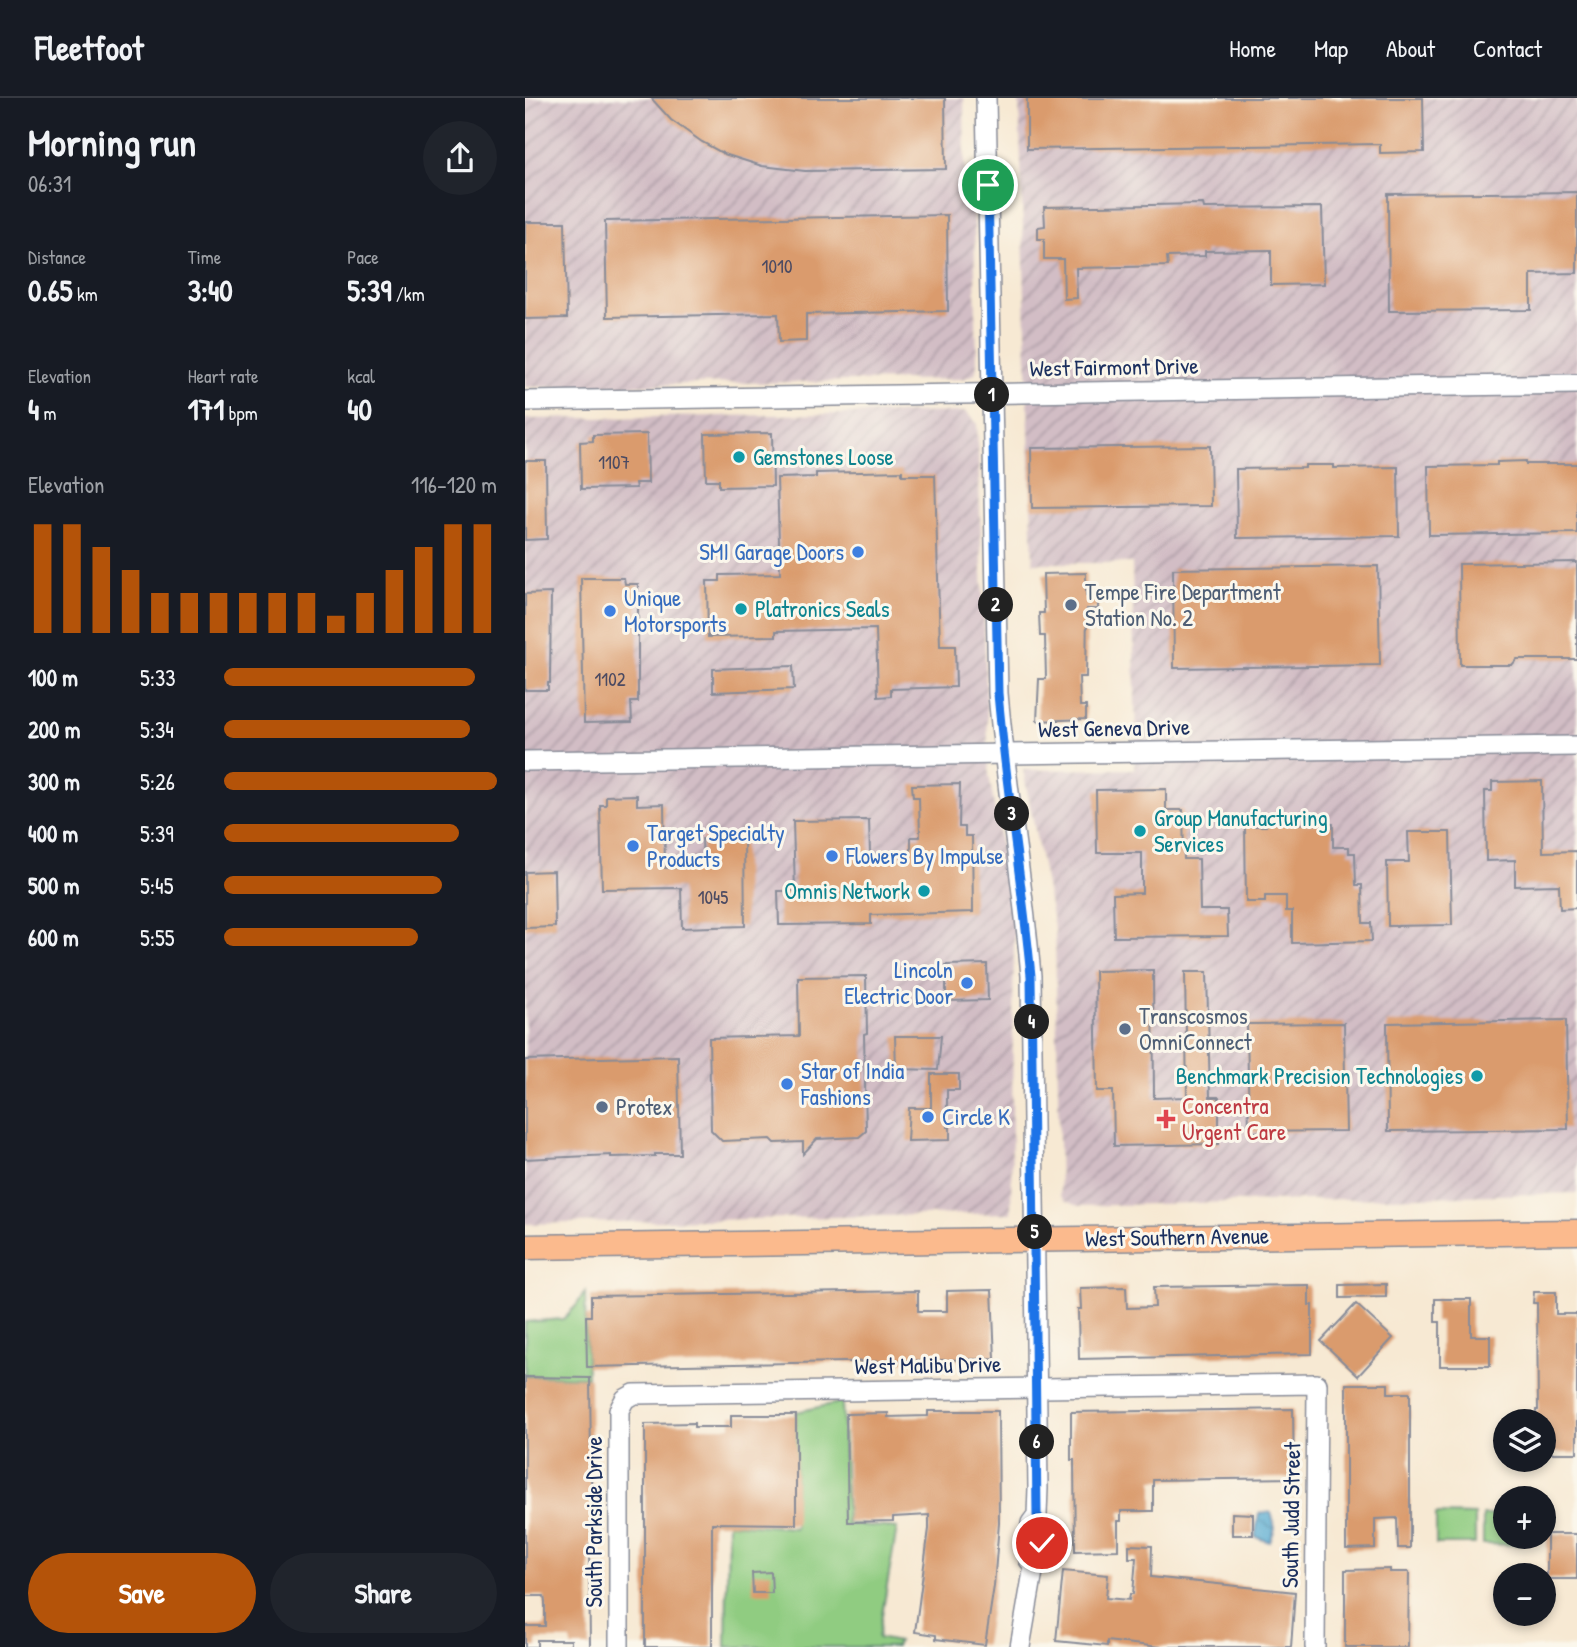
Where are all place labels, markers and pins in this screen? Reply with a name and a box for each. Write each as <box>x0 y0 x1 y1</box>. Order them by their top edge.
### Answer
pin <box>958 155 1018 215</box>
pin: 1 <box>974 378 1009 412</box>
place label: Gemstones Loose <box>753 441 894 472</box>
marker: Gemstones Loose <box>731 449 747 465</box>
place label: SMI Garage Doors <box>699 536 844 567</box>
marker: SMI Garage Doors <box>850 544 866 560</box>
place label: Tempe Fire Department Station No. 2 <box>1085 576 1282 633</box>
place label: Unique Motorsports <box>624 582 727 639</box>
pin: 2 <box>979 588 1014 622</box>
place label: Platronics Seals <box>755 593 890 624</box>
marker: Tempe Fire Department Station No. 2 <box>1063 597 1079 613</box>
marker: Platronics Seals <box>733 601 749 617</box>
marker: Unique Motorsports <box>602 603 618 619</box>
pin: 3 <box>995 796 1029 832</box>
place label: Group Manufacturing Services <box>1154 802 1328 859</box>
place label: Target Specialty Products <box>647 817 785 874</box>
marker: Group Manufacturing Services <box>1132 823 1148 839</box>
marker: Target Specialty Products <box>625 838 641 854</box>
place label: Flowers By Impulse <box>845 840 1004 871</box>
marker: Flowers By Impulse <box>824 848 840 864</box>
place label: Omnis Network <box>784 875 910 906</box>
marker: Omnis Network <box>916 883 932 899</box>
place label: Lincoln Electric Door <box>844 954 953 1011</box>
marker: Lincoln Electric Door <box>959 975 975 991</box>
place label: Transcosmos OmniConnect <box>1139 1000 1253 1057</box>
pin: 4 <box>1015 1004 1049 1040</box>
marker: Transcosmos OmniConnect <box>1117 1021 1133 1037</box>
place label: Star of India Fashions <box>800 1055 904 1112</box>
place label: Benchmark Precision Technologies <box>1176 1060 1463 1091</box>
marker: Benchmark Precision Technologies <box>1469 1068 1485 1084</box>
marker: Star of India Fashions <box>779 1076 795 1092</box>
place label: Concentra Urgent Care <box>1182 1090 1286 1147</box>
place label: Protex <box>616 1091 673 1122</box>
marker: Protex <box>594 1099 610 1115</box>
place label: Circle K <box>942 1101 1010 1132</box>
marker: Circle K <box>920 1109 936 1125</box>
marker: Concentra Urgent Care <box>1156 1109 1176 1129</box>
pin: 5 <box>1017 1214 1053 1250</box>
pin: 6 <box>1019 1424 1055 1460</box>
pin <box>1012 1513 1072 1573</box>

